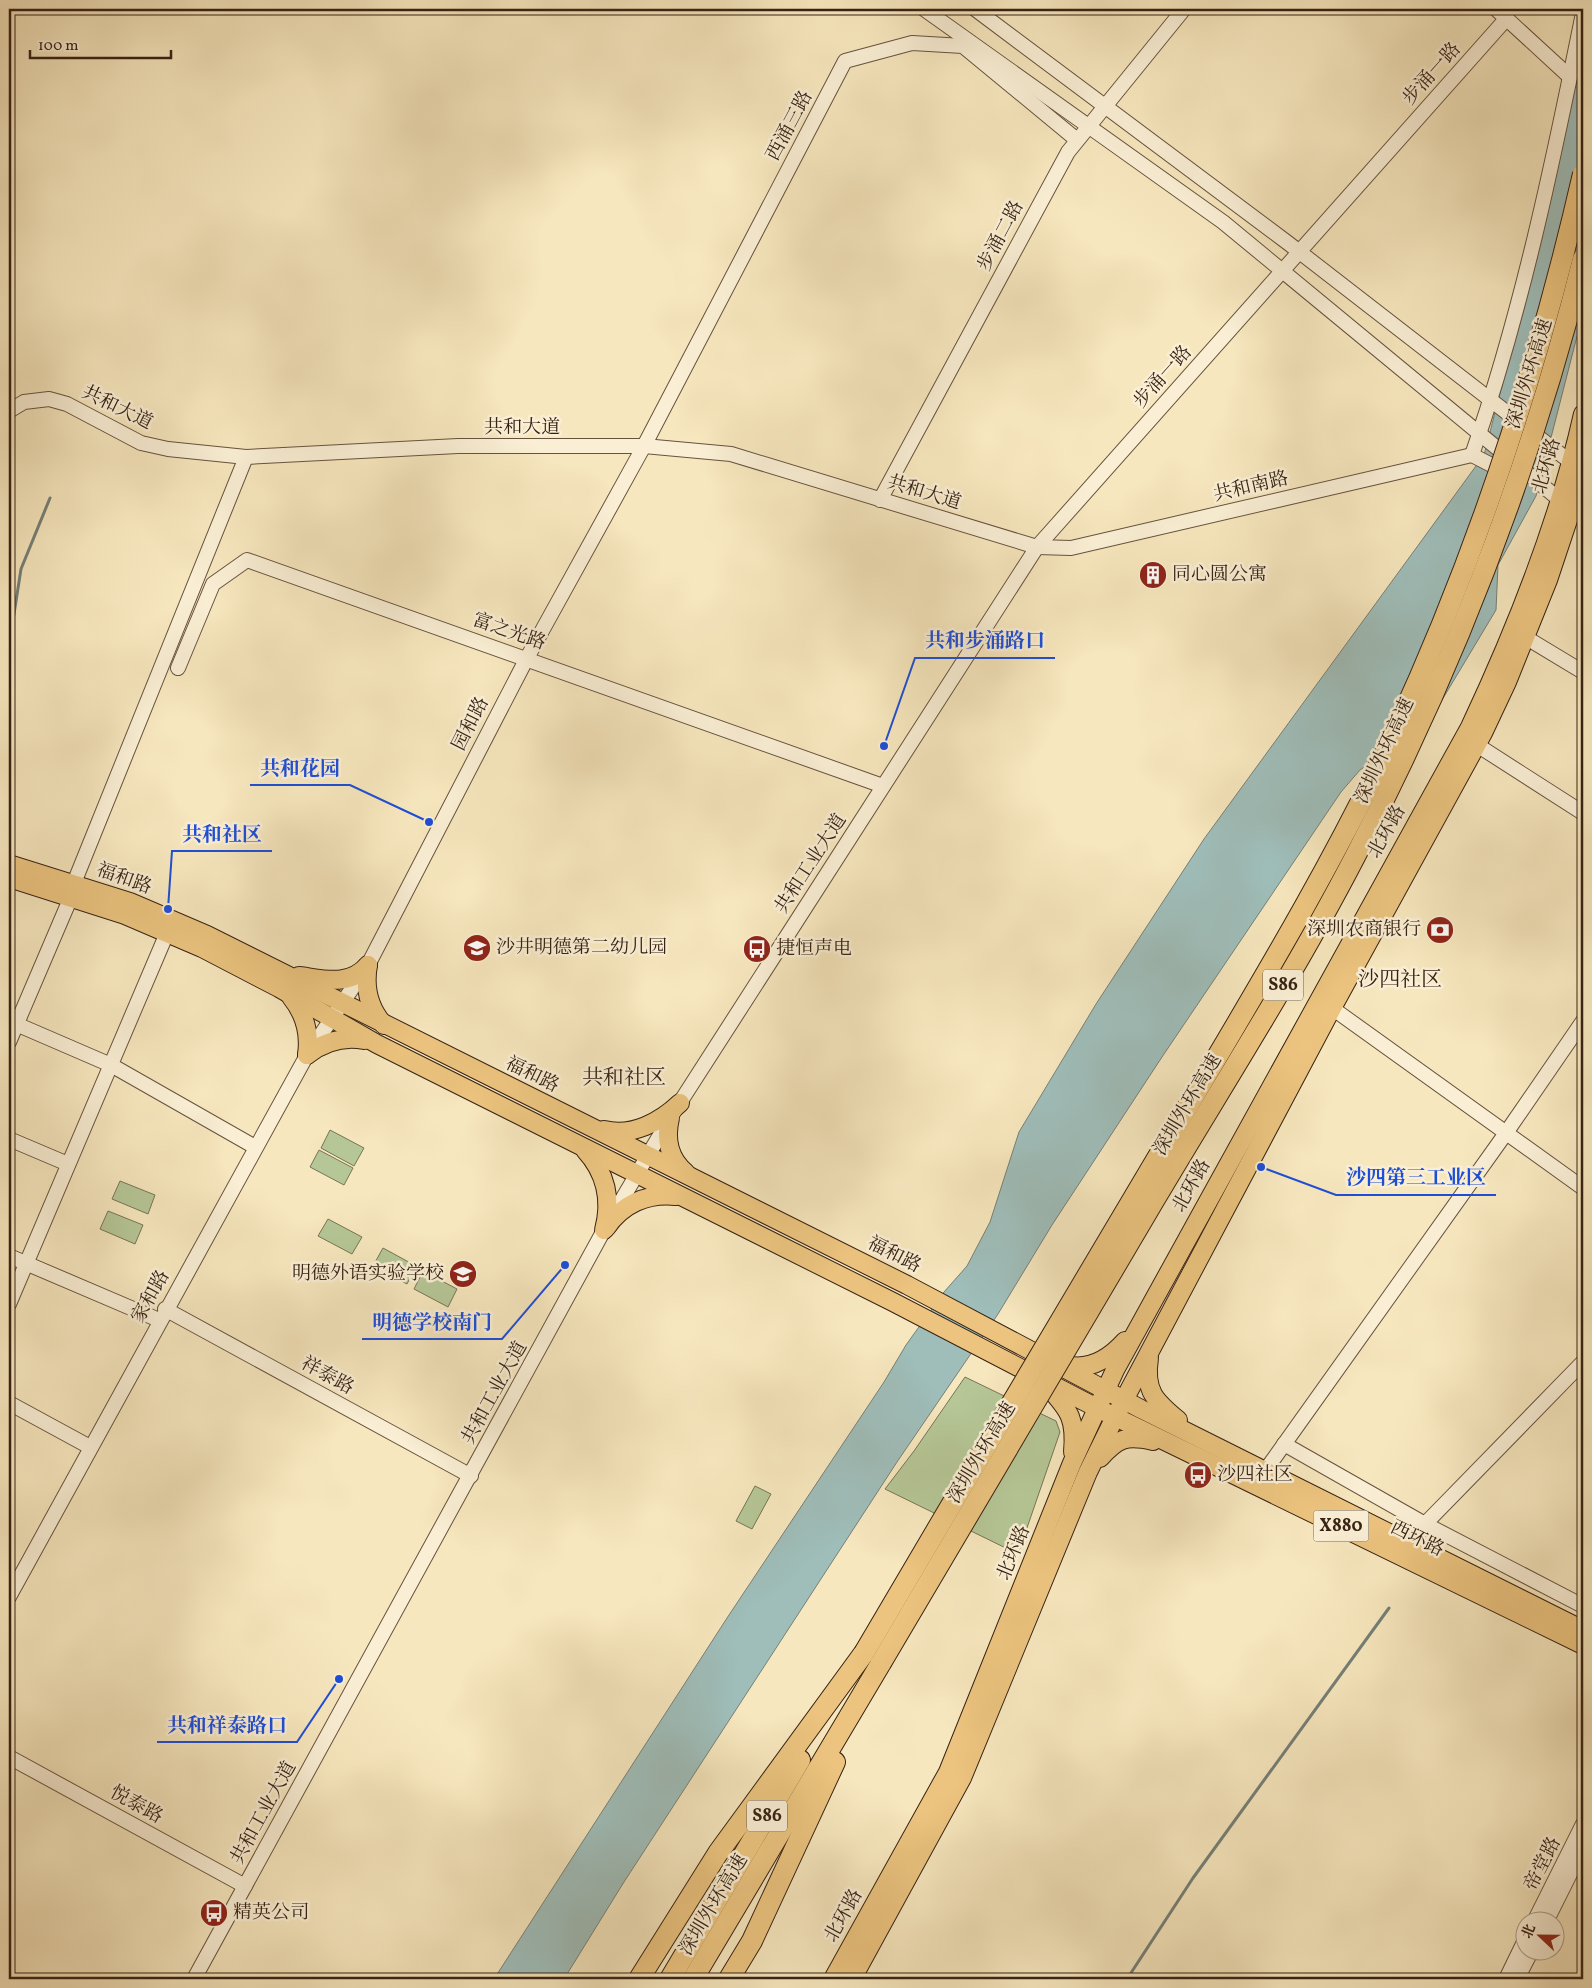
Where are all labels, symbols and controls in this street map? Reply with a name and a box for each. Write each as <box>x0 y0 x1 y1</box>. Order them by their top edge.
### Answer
scale bar <box>30 28 171 60</box>
text: 100 m <box>38 36 78 57</box>
street label: 步涌一路 <box>1397 37 1467 111</box>
street label: 西涌三路 <box>761 86 819 166</box>
street label: 步涌二路 <box>972 196 1030 276</box>
street label: 深圳外环高速 <box>1501 316 1559 432</box>
street label: 步涌一路 <box>1128 340 1198 414</box>
street label: 共和大道 <box>77 380 157 436</box>
street label: 共和大道 <box>484 415 560 441</box>
street label: 北环路 <box>1527 435 1567 497</box>
street label: 共和南路 <box>1211 466 1291 508</box>
street label: 共和大道 <box>884 469 964 517</box>
building icon: 同心圆公寓 <box>1138 560 1168 590</box>
place label: 同心圆公寓 <box>1172 562 1267 588</box>
street label: 富之光路 <box>469 607 549 657</box>
callout: 共和步涌路口 <box>915 623 1055 658</box>
text: 共和步涌路口 <box>925 628 1045 656</box>
street label: 园和路 <box>446 693 496 755</box>
street label: 深圳外环高速 <box>1349 694 1421 808</box>
callout: 共和花园 <box>250 750 350 785</box>
text: 共和花园 <box>260 756 340 784</box>
street label: 北环路 <box>1362 801 1412 863</box>
street label: 共和工业大道 <box>769 809 853 919</box>
callout: 共和社区 <box>172 816 272 851</box>
text: 共和社区 <box>182 822 262 850</box>
street label: 福和路 <box>93 857 155 901</box>
bank icon: 深圳农商银行 <box>1425 915 1455 945</box>
place label: 深圳农商银行 <box>1307 917 1421 943</box>
school or university icon: 沙井明德第二幼儿园 <box>462 933 492 963</box>
bus stop icon: 捷恒声电 <box>742 934 772 964</box>
place label: 沙井明德第二幼儿园 <box>496 935 667 961</box>
place label: 捷恒声电 <box>776 936 852 962</box>
district label: 沙四社区 <box>1358 966 1442 995</box>
road number: S86 <box>1263 970 1303 1000</box>
street label: 深圳外环高速 <box>1147 1049 1229 1161</box>
street label: 福和路 <box>501 1051 563 1099</box>
district label: 共和社区 <box>582 1064 666 1093</box>
street label: 北环路 <box>1167 1155 1217 1217</box>
callout: 沙四第三工业区 <box>1336 1160 1496 1195</box>
text: 沙四第三工业区 <box>1346 1165 1486 1193</box>
street label: 福和路 <box>863 1230 925 1280</box>
school or university icon: 明德外语实验学校 <box>448 1259 478 1289</box>
place label: 明德外语实验学校 <box>292 1261 444 1287</box>
street label: 家和路 <box>126 1266 176 1328</box>
callout: 明德学校南门 <box>362 1304 502 1339</box>
text: 明德学校南门 <box>372 1310 492 1338</box>
street label: 共和工业大道 <box>456 1337 534 1449</box>
street label: 祥泰路 <box>296 1351 358 1401</box>
street label: 深圳外环高速 <box>941 1397 1023 1509</box>
bus stop icon: 沙四社区 <box>1183 1460 1213 1490</box>
place label: 沙四社区 <box>1217 1462 1293 1488</box>
road number: X880 <box>1314 1510 1368 1542</box>
street label: 西环路 <box>1386 1515 1448 1563</box>
street label: 北环路 <box>991 1522 1037 1584</box>
callout: 共和祥泰路口 <box>157 1707 297 1742</box>
text: 共和祥泰路口 <box>167 1713 287 1741</box>
street label: 共和工业大道 <box>225 1757 303 1869</box>
street label: 悦泰路 <box>105 1780 167 1830</box>
road number: S86 <box>747 1800 787 1832</box>
street label: 帝堂路 <box>1518 1833 1568 1895</box>
street label: 深圳外环高速 <box>673 1849 755 1961</box>
street label: 北环路 <box>819 1885 869 1947</box>
bus stop icon: 精英公司 <box>199 1898 229 1928</box>
place label: 精英公司 <box>233 1900 309 1926</box>
north arrow <box>1514 1910 1564 1960</box>
text: 北 <box>1518 1922 1541 1942</box>

